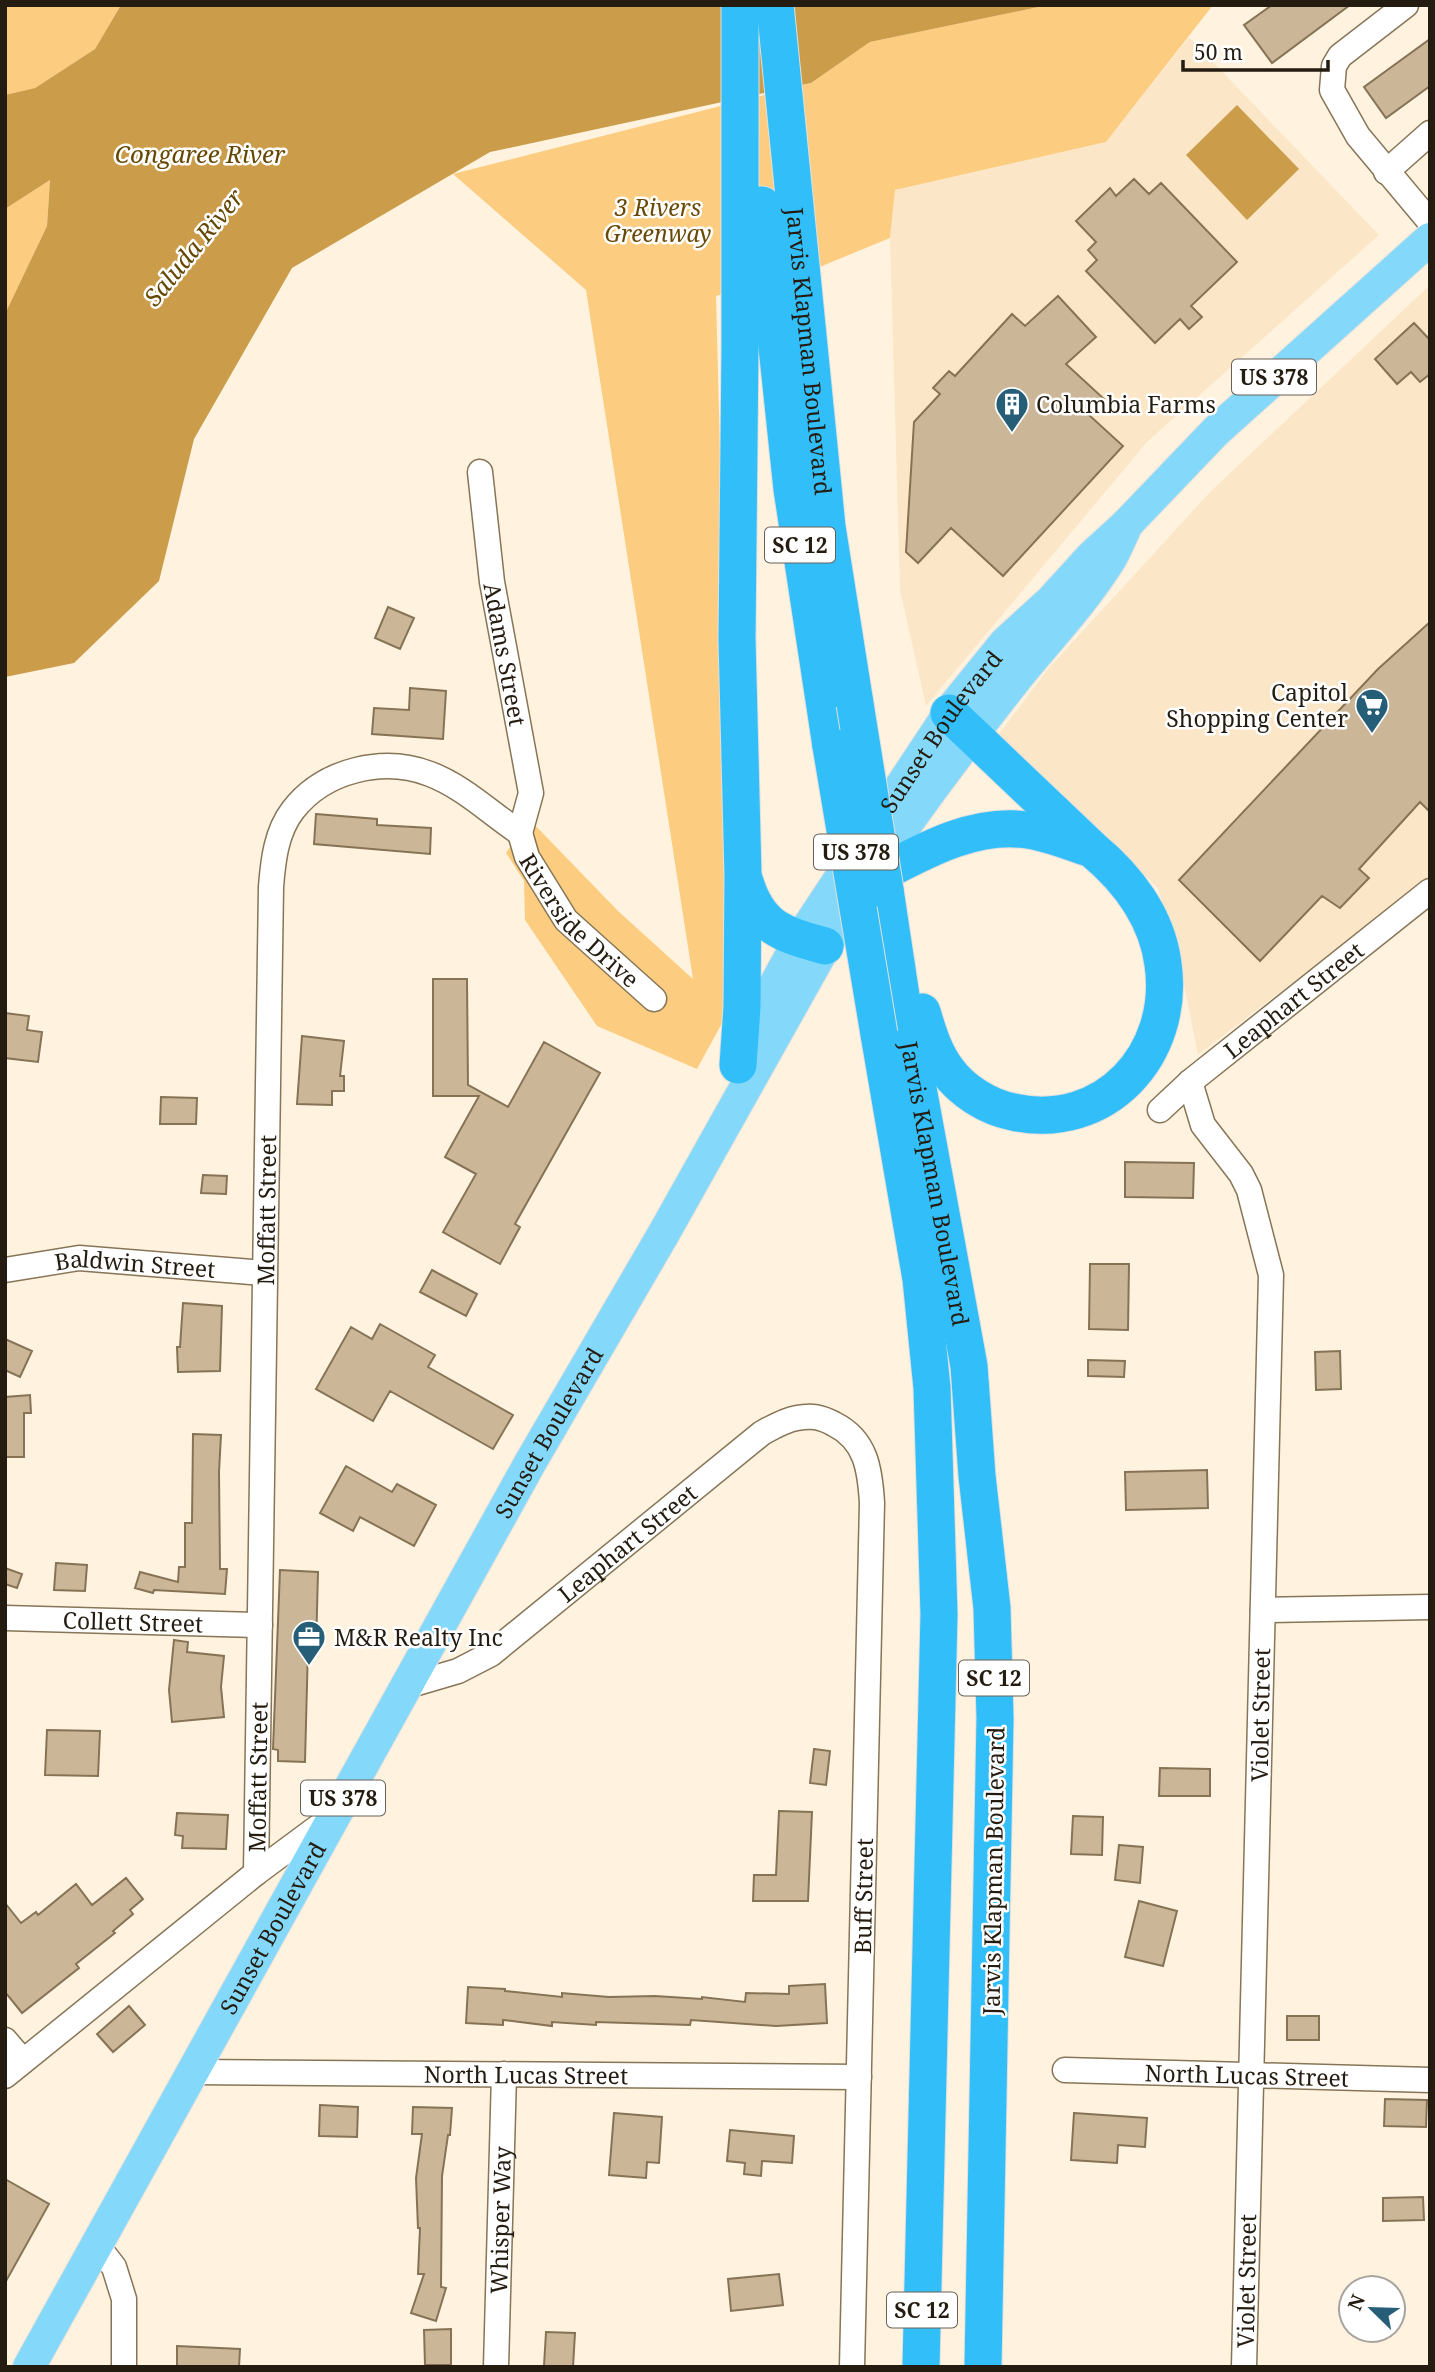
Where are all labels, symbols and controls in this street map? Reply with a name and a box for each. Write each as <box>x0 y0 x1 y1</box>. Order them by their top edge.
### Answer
scale bar <box>1183 28 1328 72</box>
text: 50 m <box>1194 38 1243 66</box>
water label: Congaree River <box>115 137 286 170</box>
water label: Saluda River <box>136 181 251 313</box>
park label: 3 Rivers Greenway <box>604 191 712 249</box>
street label: Jarvis Klapman Boulevard <box>779 205 840 496</box>
road number: US 378 <box>1232 360 1316 394</box>
building icon: Columbia Farms <box>993 385 1031 434</box>
place label: Columbia Farms <box>1036 388 1216 420</box>
road number: SC 12 <box>765 528 835 562</box>
street label: Adams Street <box>476 580 534 728</box>
street label: Sunset Boulevard <box>872 643 1009 819</box>
place label: Capitol Shopping Center <box>1166 676 1348 734</box>
supermarket icon: Capitol Shopping Center <box>1353 686 1391 735</box>
road number: US 378 <box>814 834 898 870</box>
street label: Riverside Drive <box>512 847 646 995</box>
street label: Leaphart Street <box>1217 934 1370 1065</box>
street label: Jarvis Klapman Boulevard <box>893 1038 977 1328</box>
street label: Moffatt Street <box>249 1135 283 1286</box>
street label: Baldwin Street <box>52 1242 217 1285</box>
street label: Sunset Boulevard <box>487 1341 610 1524</box>
street label: Leaphart Street <box>551 1477 703 1609</box>
street label: Collett Street <box>62 1604 204 1639</box>
office icon: M&R Realty Inc <box>290 1618 328 1667</box>
place label: M&R Realty Inc <box>334 1621 503 1653</box>
street label: Violet Street <box>1243 1648 1277 1782</box>
road number: SC 12 <box>959 1660 1029 1696</box>
street label: Moffatt Street <box>240 1702 275 1853</box>
street label: Jarvis Klapman Boulevard <box>974 1727 1012 2016</box>
road number: US 378 <box>301 1780 385 1815</box>
street label: Sunset Boulevard <box>212 1836 333 2020</box>
street label: Buff Street <box>846 1838 880 1954</box>
street label: North Lucas Street <box>1144 2056 1349 2094</box>
street label: North Lucas Street <box>424 2058 628 2091</box>
street label: Whisper Way <box>482 2146 518 2294</box>
street label: Violet Street <box>1229 2214 1263 2348</box>
north arrow <box>1337 2274 1407 2344</box>
text: N <box>1341 2290 1371 2314</box>
road number: SC 12 <box>887 2292 957 2328</box>

